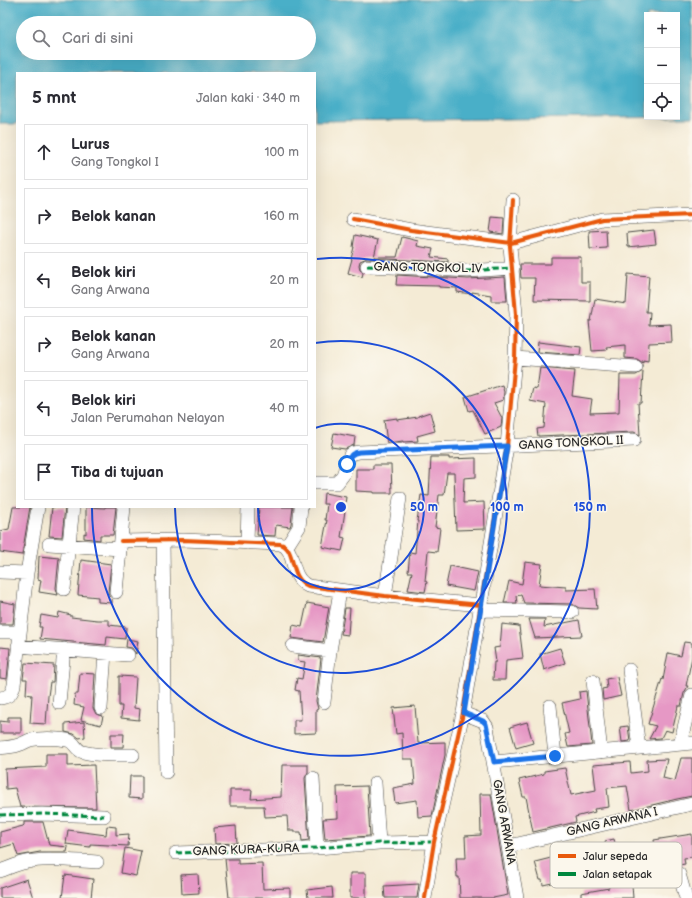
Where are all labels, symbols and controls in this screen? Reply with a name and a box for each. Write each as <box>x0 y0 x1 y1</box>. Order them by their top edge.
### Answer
map controls <box>644 12 680 120</box>
button: + <box>644 12 680 48</box>
search box <box>16 16 316 60</box>
icon: search <box>30 27 52 49</box>
text: Cari di sini <box>62 29 133 48</box>
button: − <box>644 48 680 84</box>
button: locate <box>644 84 680 120</box>
text: 5 mnt <box>32 88 76 108</box>
text: Jalan kaki · 340 m <box>196 90 300 106</box>
text: Lurus <box>71 135 110 154</box>
icon: ahead <box>33 141 55 163</box>
text: 100 m <box>264 144 299 160</box>
text: Gang Tongkol I <box>71 154 159 170</box>
icon: right <box>33 205 55 227</box>
text: Belok kanan <box>71 207 156 226</box>
text: 160 m <box>264 208 299 224</box>
street label: GANG TONGKOL IV <box>374 260 483 276</box>
text: Belok kiri <box>71 263 136 282</box>
icon: left <box>33 269 55 291</box>
text: 20 m <box>269 272 299 288</box>
text: Gang Arwana <box>71 282 150 298</box>
text: Belok kanan <box>71 327 156 346</box>
icon: right <box>33 333 55 355</box>
text: 20 m <box>269 336 299 352</box>
text: Gang Arwana <box>71 346 150 362</box>
text: Belok kiri <box>71 391 136 410</box>
icon: left <box>33 397 55 419</box>
text: 40 m <box>269 400 299 416</box>
text: Jalan Perumahan Nelayan <box>71 410 225 426</box>
street label: GANG TONGKOL II <box>518 433 624 453</box>
route start <box>338 455 356 473</box>
icon: arrive <box>33 461 55 483</box>
text: Tiba di tujuan <box>71 463 164 482</box>
centre of rings <box>334 500 348 514</box>
text: 50 m <box>410 500 438 515</box>
text: 100 m <box>490 500 524 515</box>
text: 150 m <box>574 500 606 515</box>
route end <box>546 747 564 765</box>
street label: GANG ARWANA <box>489 778 519 866</box>
street label: GANG ARWANA I <box>565 804 659 840</box>
street label: GANG KURA-KURA <box>192 841 300 859</box>
legend <box>550 842 682 888</box>
text: Jalur sepeda <box>583 850 648 863</box>
text: Jalan setapak <box>583 868 652 881</box>

